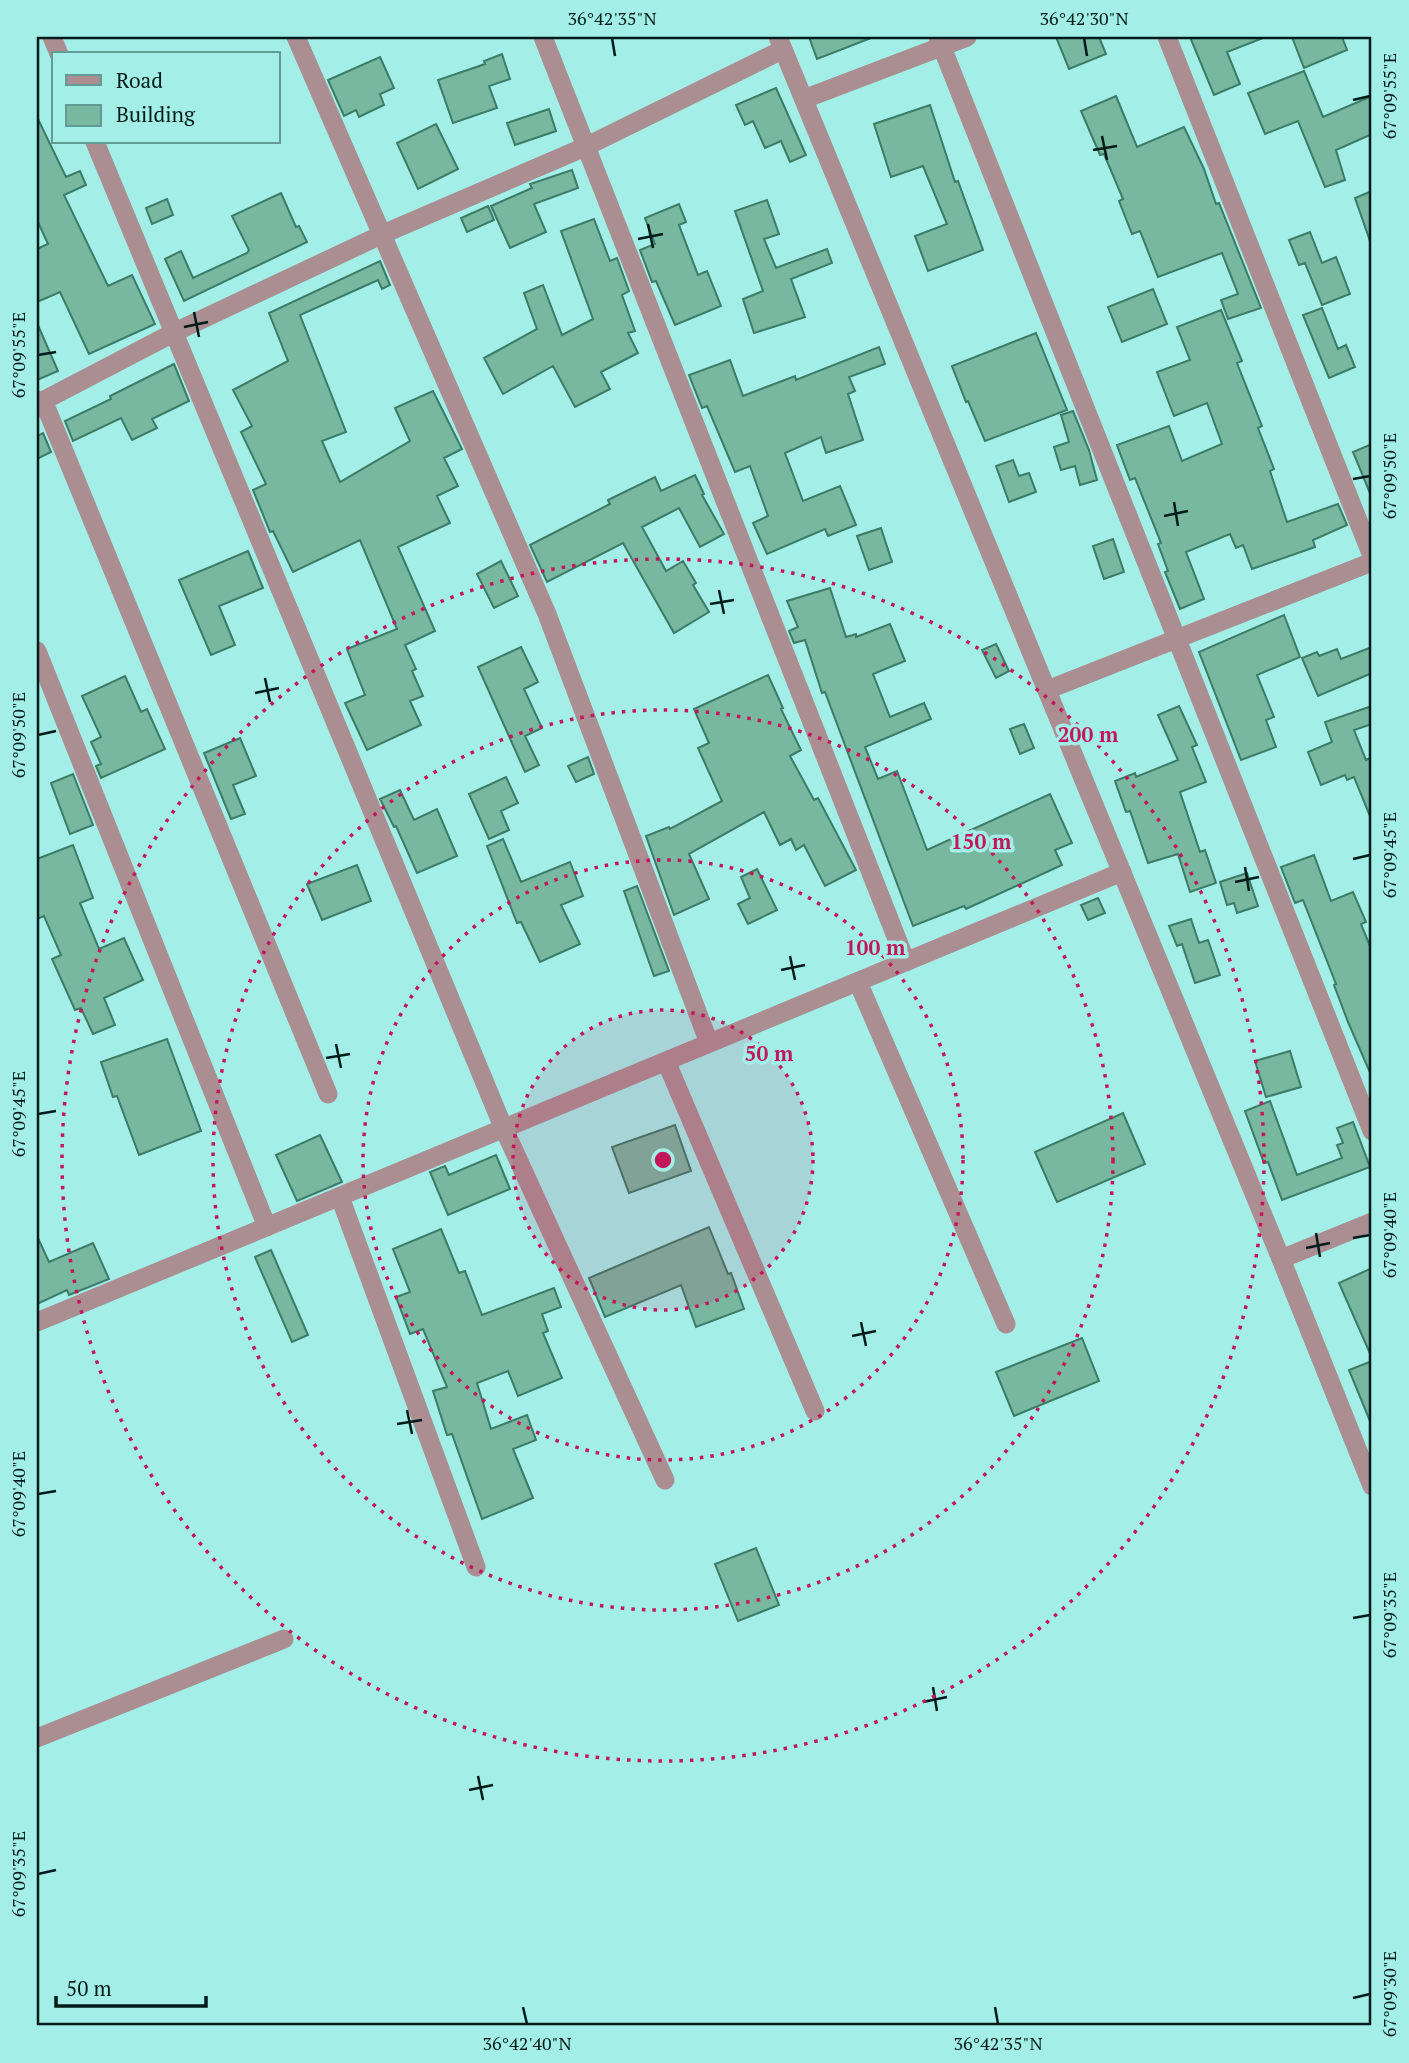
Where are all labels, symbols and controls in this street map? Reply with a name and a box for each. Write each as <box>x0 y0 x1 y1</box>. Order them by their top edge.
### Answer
text: 36°42'35"N <box>567 6 657 30</box>
text: 36°42'30"N <box>1039 6 1129 30</box>
legend <box>52 52 280 144</box>
text: 67°09'55"E <box>1377 53 1401 139</box>
text: Road <box>116 66 163 94</box>
text: Building <box>116 100 196 128</box>
text: 67°09'55"E <box>6 312 30 398</box>
text: 67°09'50"E <box>1377 433 1401 519</box>
text: 67°09'50"E <box>6 692 30 778</box>
text: 200 m <box>1058 720 1119 748</box>
text: 67°09'45"E <box>1377 812 1401 898</box>
text: 150 m <box>951 827 1012 855</box>
text: 100 m <box>845 933 906 961</box>
text: 50 m <box>745 1039 794 1067</box>
text: 67°09'45"E <box>6 1071 30 1157</box>
centre of rings <box>651 1148 675 1172</box>
text: 67°09'40"E <box>1377 1192 1401 1278</box>
text: 67°09'40"E <box>6 1451 30 1537</box>
text: 67°09'35"E <box>1377 1572 1401 1658</box>
text: 67°09'35"E <box>6 1831 30 1917</box>
text: 67°09'30"E <box>1377 1951 1401 2037</box>
scale bar <box>56 1965 206 2009</box>
text: 50 m <box>66 1974 112 2002</box>
text: 36°42'40"N <box>482 2031 572 2055</box>
text: 36°42'35"N <box>953 2031 1043 2055</box>

